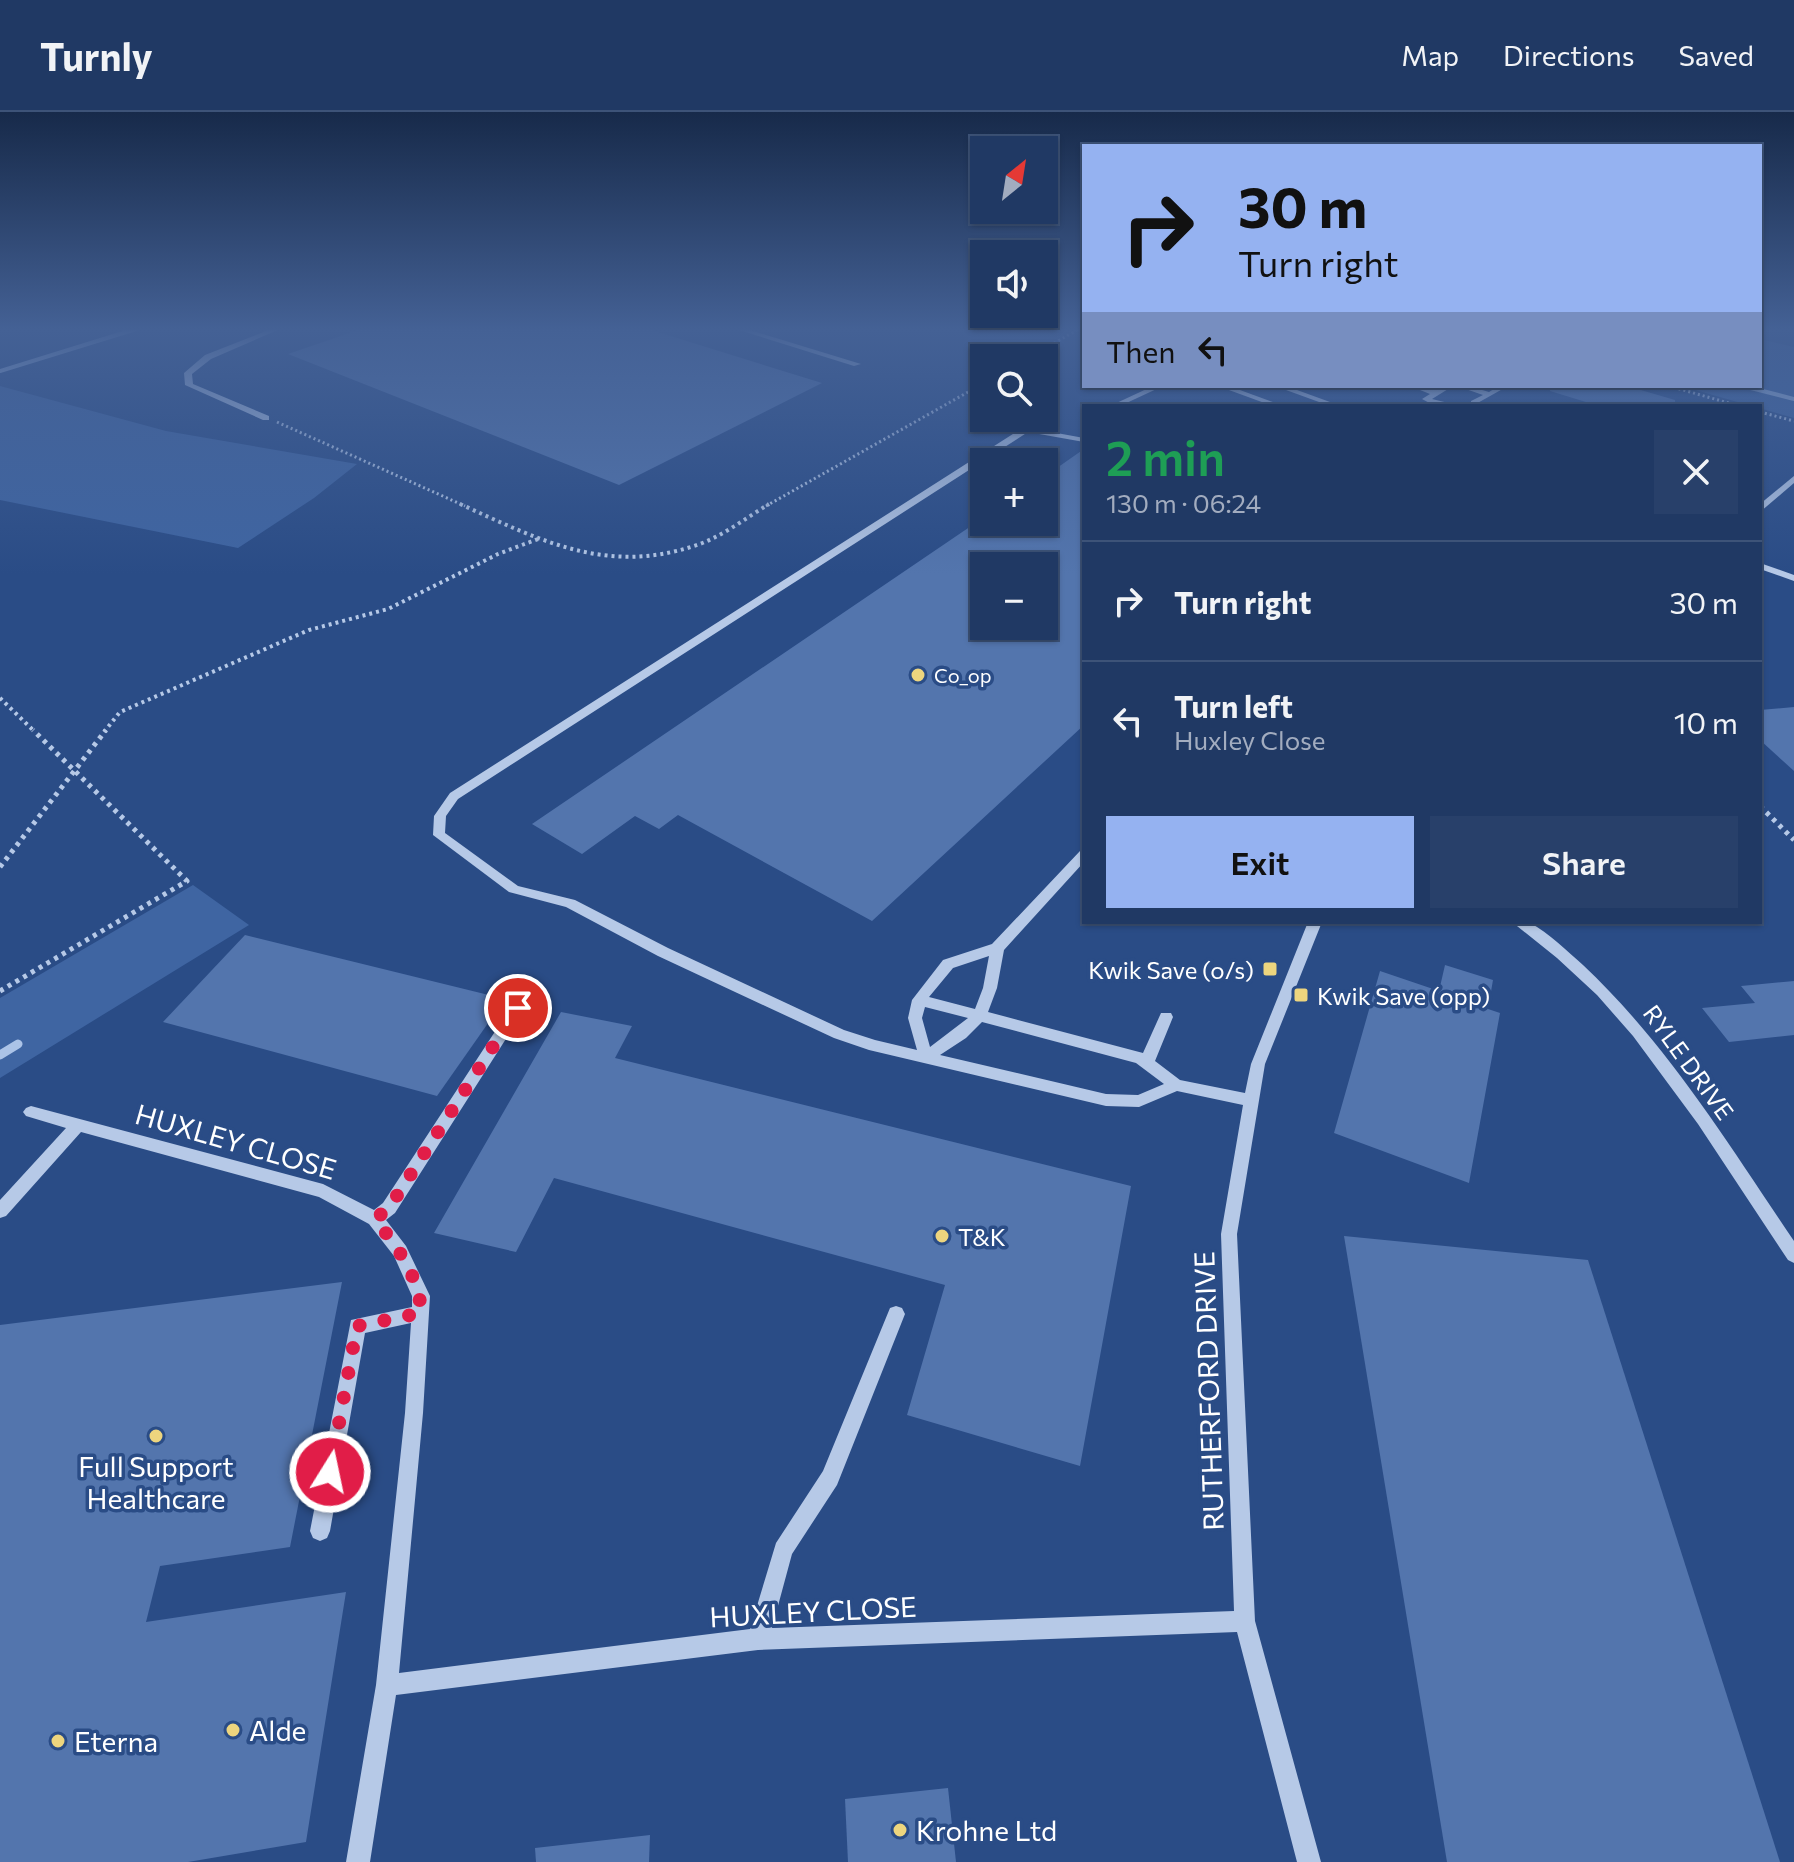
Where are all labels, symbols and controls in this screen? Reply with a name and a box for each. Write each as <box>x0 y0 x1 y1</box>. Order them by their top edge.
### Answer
text: Turnly <box>40 32 153 79</box>
text: Map <box>1401 38 1459 72</box>
text: Directions <box>1503 38 1634 72</box>
text: Saved <box>1678 38 1754 72</box>
north arrow <box>970 136 1058 224</box>
map controls <box>970 136 1058 640</box>
text: 30 m <box>1238 171 1367 240</box>
icon: right <box>1106 176 1210 280</box>
button: sound <box>970 240 1058 328</box>
text: Turn right <box>1238 240 1399 284</box>
icon: left <box>1191 328 1235 372</box>
text: Then <box>1106 332 1175 369</box>
button: search <box>970 344 1058 432</box>
text: 2 min <box>1106 427 1225 486</box>
button: close <box>1654 430 1738 514</box>
button: + <box>970 448 1058 536</box>
text: 130 m · 06:24 <box>1106 487 1261 518</box>
button: − <box>970 552 1058 640</box>
icon: right <box>1106 579 1150 623</box>
text: Turn right <box>1174 583 1311 620</box>
text: 30 m <box>1669 583 1738 620</box>
place label: Co_op <box>934 663 991 687</box>
marker: Co_op <box>909 666 927 684</box>
text: Turn left <box>1174 687 1293 724</box>
icon: left <box>1106 699 1150 743</box>
text: 10 m <box>1674 703 1738 740</box>
text: Huxley Close <box>1174 724 1326 755</box>
button: Exit <box>1106 816 1414 908</box>
button: Share <box>1430 816 1738 908</box>
place label: Kwik Save (o/s) <box>1088 955 1254 984</box>
marker: Kwik Save (o/s) <box>1261 960 1279 978</box>
pin <box>484 974 552 1042</box>
place label: Kwik Save (opp) <box>1317 981 1490 1010</box>
icon: arrive <box>496 986 540 1030</box>
marker: Kwik Save (opp) <box>1292 986 1310 1004</box>
street label: RYLE DRIVE <box>1638 999 1740 1125</box>
street label: HUXLEY CLOSE <box>132 1096 340 1186</box>
place label: T&K <box>958 1222 1006 1251</box>
marker: T&K <box>933 1227 951 1245</box>
street label: RUTHERFORD DRIVE <box>1186 1251 1230 1531</box>
marker: Full Support Healthcare <box>147 1427 165 1445</box>
position arrow <box>288 1430 372 1514</box>
place label: Full Support Healthcare <box>78 1449 234 1515</box>
street label: HUXLEY CLOSE <box>709 1589 917 1633</box>
place label: Alde <box>249 1713 306 1747</box>
marker: Alde <box>224 1721 242 1739</box>
place label: Eterna <box>74 1724 158 1758</box>
marker: Eterna <box>49 1732 67 1750</box>
place label: Krohne Ltd <box>916 1813 1057 1847</box>
marker: Krohne Ltd <box>891 1821 909 1839</box>

